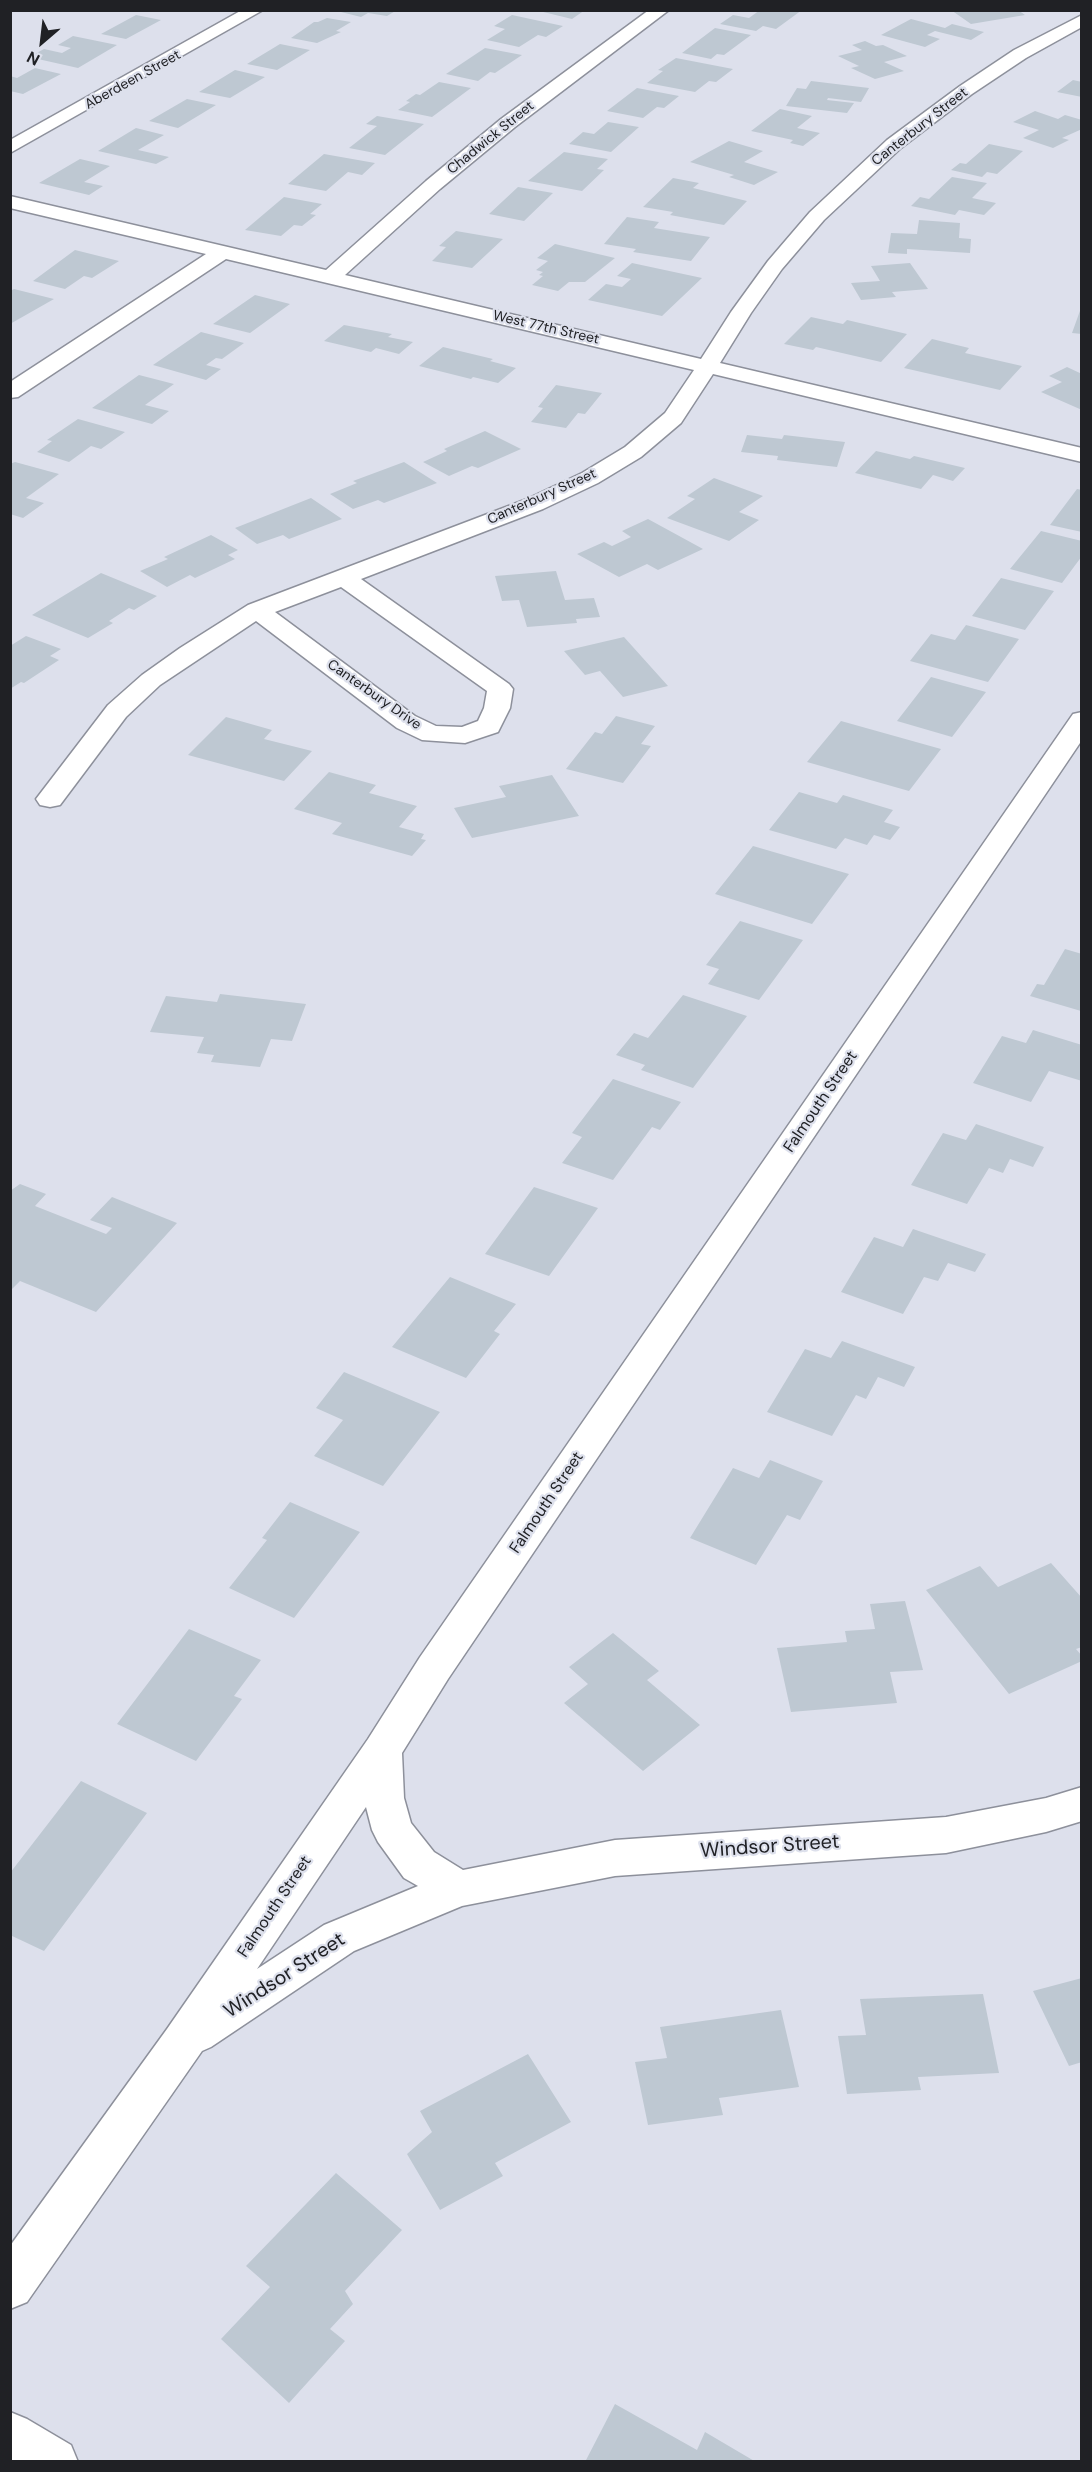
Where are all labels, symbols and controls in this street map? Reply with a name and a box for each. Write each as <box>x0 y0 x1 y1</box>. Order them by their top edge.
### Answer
north arrow <box>12 12 72 72</box>
text: N <box>23 46 43 70</box>
street label: Aberdeen Street <box>82 47 184 113</box>
street label: Canterbury Street <box>869 84 971 170</box>
street label: Chadwick Street <box>444 98 538 178</box>
street label: West 77th Street <box>491 308 601 348</box>
street label: Canterbury Street <box>485 465 599 529</box>
street label: Canterbury Drive <box>324 656 424 734</box>
street label: Falmouth Street <box>780 1048 862 1156</box>
street label: Falmouth Street <box>506 1449 588 1557</box>
street label: Windsor Street <box>700 1830 840 1864</box>
street label: Falmouth Street <box>234 1853 316 1961</box>
street label: Windsor Street <box>220 1928 350 2024</box>

